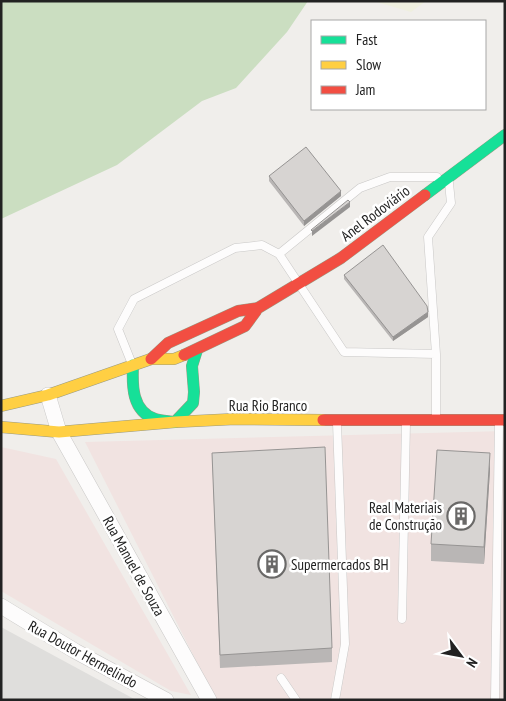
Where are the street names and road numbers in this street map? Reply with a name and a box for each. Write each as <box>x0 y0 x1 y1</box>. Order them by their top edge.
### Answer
street label: Anel Rodoviário <box>337 181 413 245</box>
street label: Rua Rio Branco <box>229 396 307 415</box>
street label: Rua Manuel de Souza <box>99 513 169 619</box>
street label: Rua Doutor Hermelindo <box>25 616 141 692</box>

